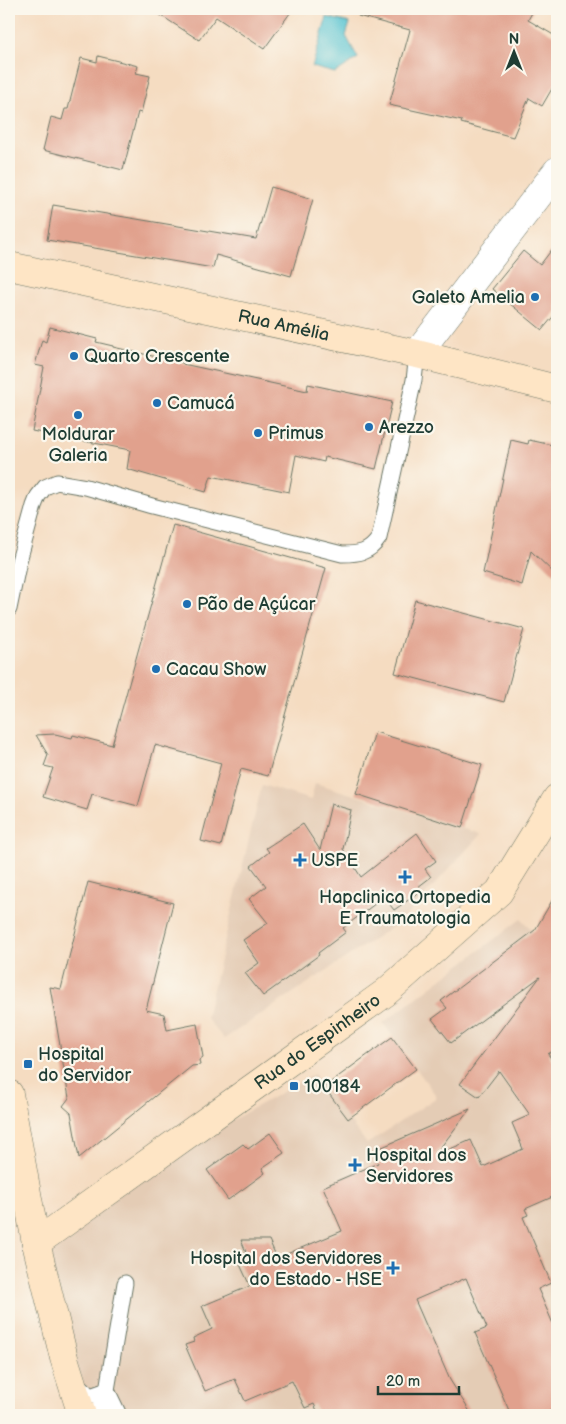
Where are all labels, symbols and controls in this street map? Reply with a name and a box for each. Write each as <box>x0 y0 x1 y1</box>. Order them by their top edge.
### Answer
north arrow <box>488 28 538 78</box>
text: N <box>509 31 519 48</box>
place label: Galeto Amelia <box>412 287 525 308</box>
marker: Galeto Amelia <box>529 291 541 303</box>
street label: Rua Amélia <box>236 305 331 345</box>
place label: Quarto Crescente <box>84 346 230 367</box>
marker: Quarto Crescente <box>68 350 80 362</box>
place label: Camucá <box>167 393 235 414</box>
marker: Camucá <box>151 397 163 409</box>
marker: Moldurar Galeria <box>72 409 84 421</box>
place label: Arezzo <box>379 417 434 438</box>
marker: Arezzo <box>363 421 375 433</box>
place label: Primus <box>268 423 324 444</box>
place label: Moldurar Galeria <box>42 424 115 466</box>
marker: Primus <box>252 427 264 439</box>
place label: Pão de Açúcar <box>197 594 316 615</box>
marker: Pão de Açúcar <box>181 598 193 610</box>
place label: Cacau Show <box>166 659 266 680</box>
marker: Cacau Show <box>150 663 162 675</box>
place label: USPE <box>311 850 358 871</box>
marker: USPE <box>293 853 307 867</box>
marker: Hapclinica Ortopedia E Traumatologia <box>398 870 412 884</box>
place label: Hapclinica Ortopedia E Traumatologia <box>319 887 491 929</box>
street label: Rua do Espinheiro <box>250 989 384 1094</box>
place label: Hospital do Servidor <box>38 1044 131 1086</box>
marker: Hospital do Servidor <box>22 1058 34 1070</box>
place label: 100184 <box>304 1076 361 1097</box>
marker: 100184 <box>288 1080 300 1092</box>
place label: Hospital dos Servidores <box>366 1145 467 1187</box>
marker: Hospital dos Servidores <box>348 1158 362 1172</box>
place label: Hospital dos Servidores do Estado - HSE <box>190 1248 382 1290</box>
marker: Hospital dos Servidores do Estado - HSE <box>386 1261 400 1275</box>
scale bar <box>378 1364 460 1396</box>
text: 20 m <box>386 1372 420 1391</box>

